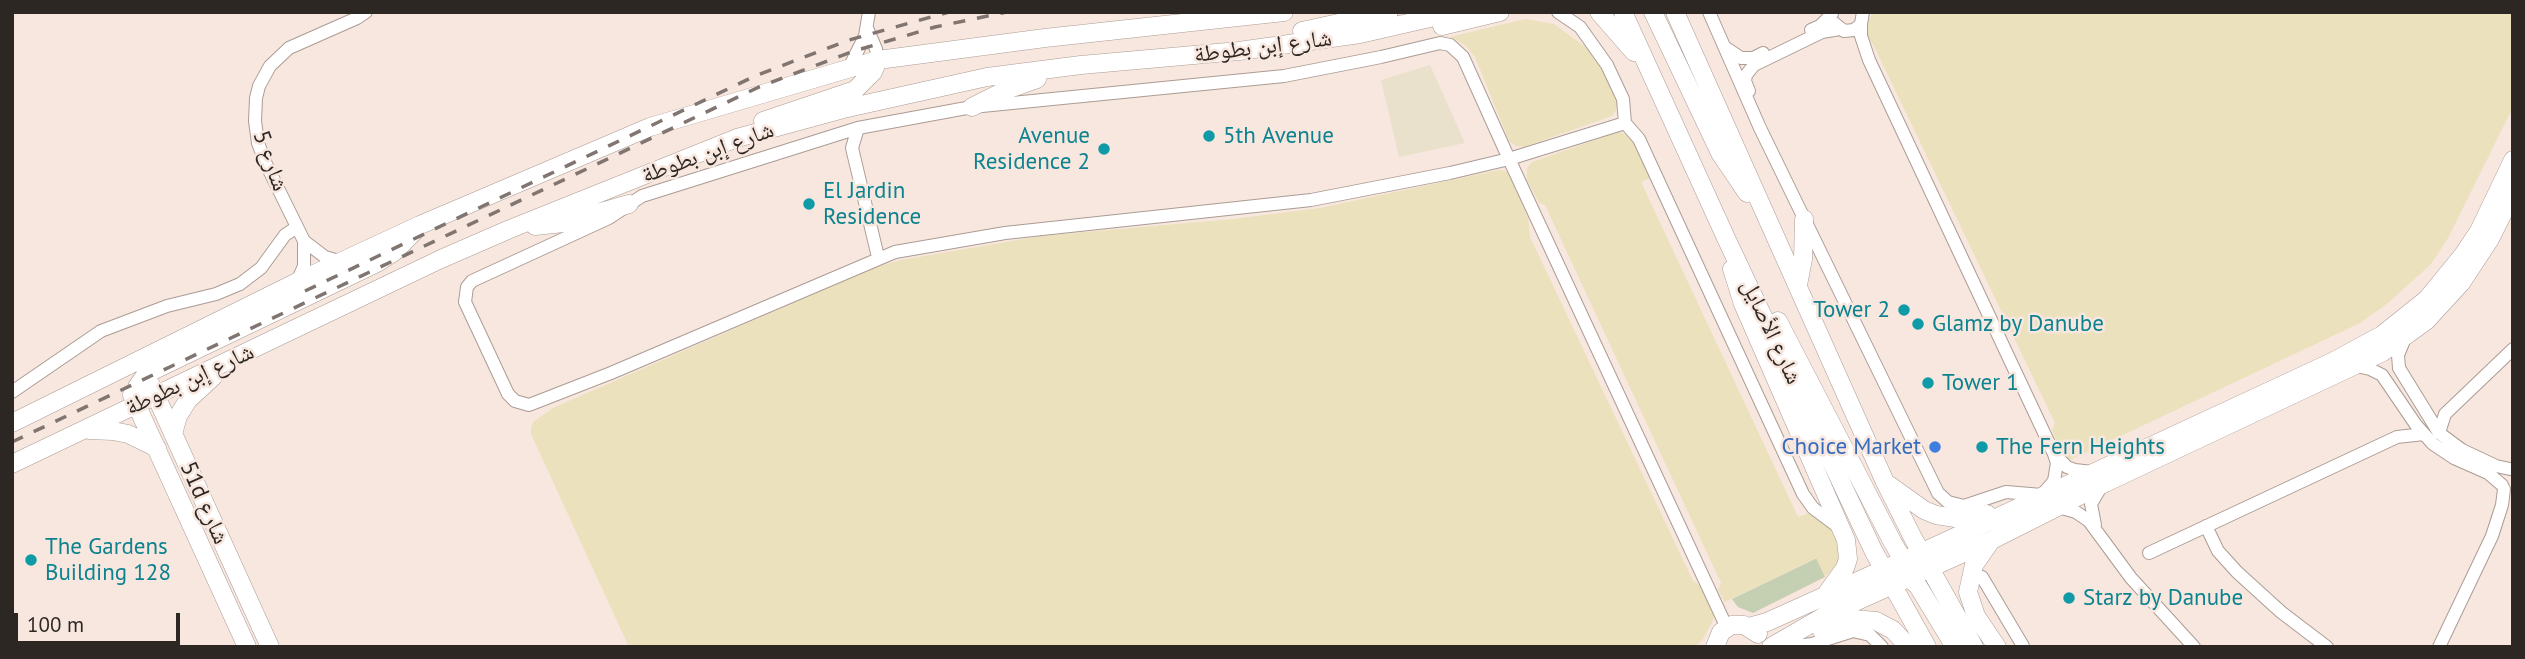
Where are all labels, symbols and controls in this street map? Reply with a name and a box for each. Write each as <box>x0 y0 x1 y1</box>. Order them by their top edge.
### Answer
street label: شارع إبن بطوطة <box>1193 25 1333 69</box>
street label: شارع إبن بطوطة <box>638 116 778 190</box>
place label: Avenue Residence 2 <box>973 122 1090 176</box>
place label: 5th Avenue <box>1223 122 1334 150</box>
street label: شارع 5 <box>246 127 294 195</box>
marker: 5th Avenue <box>1201 128 1217 144</box>
marker: Avenue Residence 2 <box>1096 141 1112 157</box>
place label: El Jardin Residence <box>823 177 921 231</box>
marker: El Jardin Residence <box>801 196 817 212</box>
street label: شارع الأصايل <box>1735 275 1807 389</box>
place label: Tower 2 <box>1813 296 1890 324</box>
marker: Tower 2 <box>1896 302 1912 318</box>
place label: Glamz by Danube <box>1932 310 2104 338</box>
marker: Glamz by Danube <box>1910 316 1926 332</box>
street label: شارع إبن بطوطة <box>121 338 259 422</box>
place label: Tower 1 <box>1942 369 2019 397</box>
marker: Tower 1 <box>1920 375 1936 391</box>
place label: Choice Market <box>1781 433 1921 461</box>
place label: The Fern Heights <box>1996 433 2165 461</box>
marker: Choice Market <box>1927 439 1943 455</box>
marker: The Fern Heights <box>1974 439 1990 455</box>
street label: 51d شارع <box>174 458 234 548</box>
place label: The Gardens Building 128 <box>45 533 171 587</box>
marker: The Gardens Building 128 <box>23 552 39 568</box>
place label: Starz by Danube <box>2083 584 2243 612</box>
marker: Starz by Danube <box>2061 590 2077 606</box>
scale bar <box>18 600 184 644</box>
text: 100 m <box>27 611 84 638</box>

